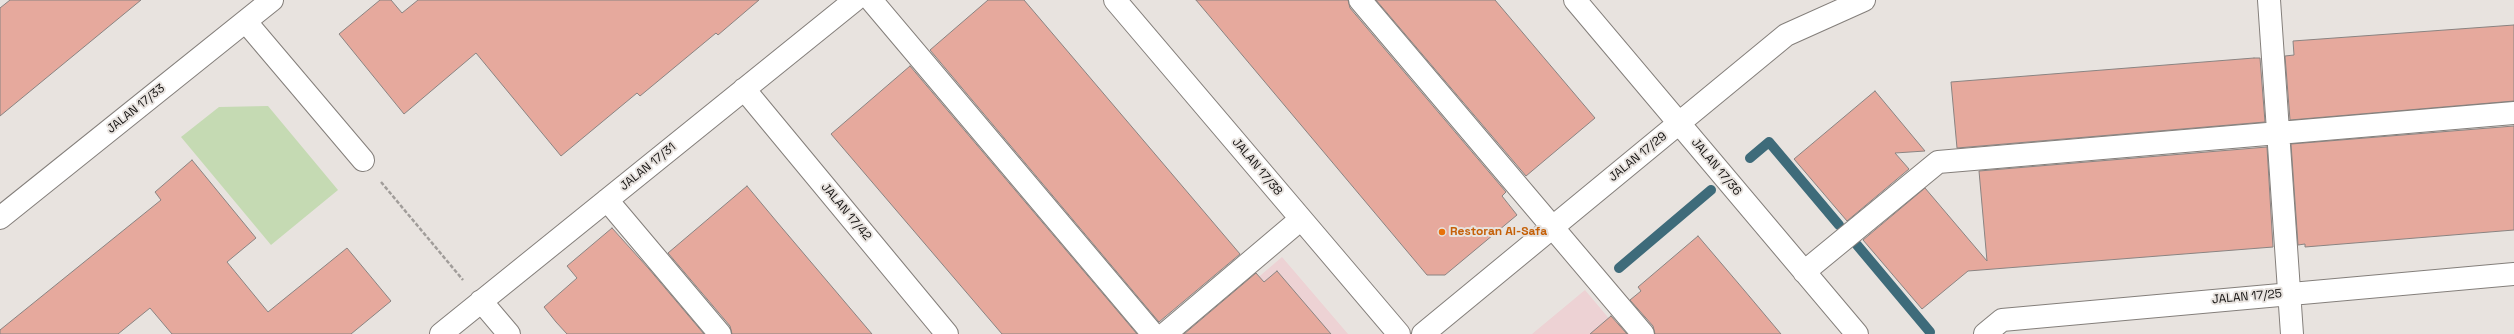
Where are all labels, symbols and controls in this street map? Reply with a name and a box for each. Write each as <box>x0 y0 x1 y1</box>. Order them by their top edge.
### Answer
street label: JALAN 17/33 <box>104 81 168 137</box>
street label: JALAN 17/29 <box>1606 129 1670 185</box>
street label: JALAN 17/38 <box>1229 135 1285 199</box>
street label: JALAN 17/36 <box>1688 135 1744 199</box>
street label: JALAN 17/31 <box>617 140 679 194</box>
street label: JALAN 17/42 <box>818 180 874 244</box>
place label: Restoran Al-Safa <box>1450 225 1547 239</box>
marker: Restoran Al-Safa <box>1437 227 1447 237</box>
street label: JALAN 17/25 <box>2211 287 2283 307</box>

